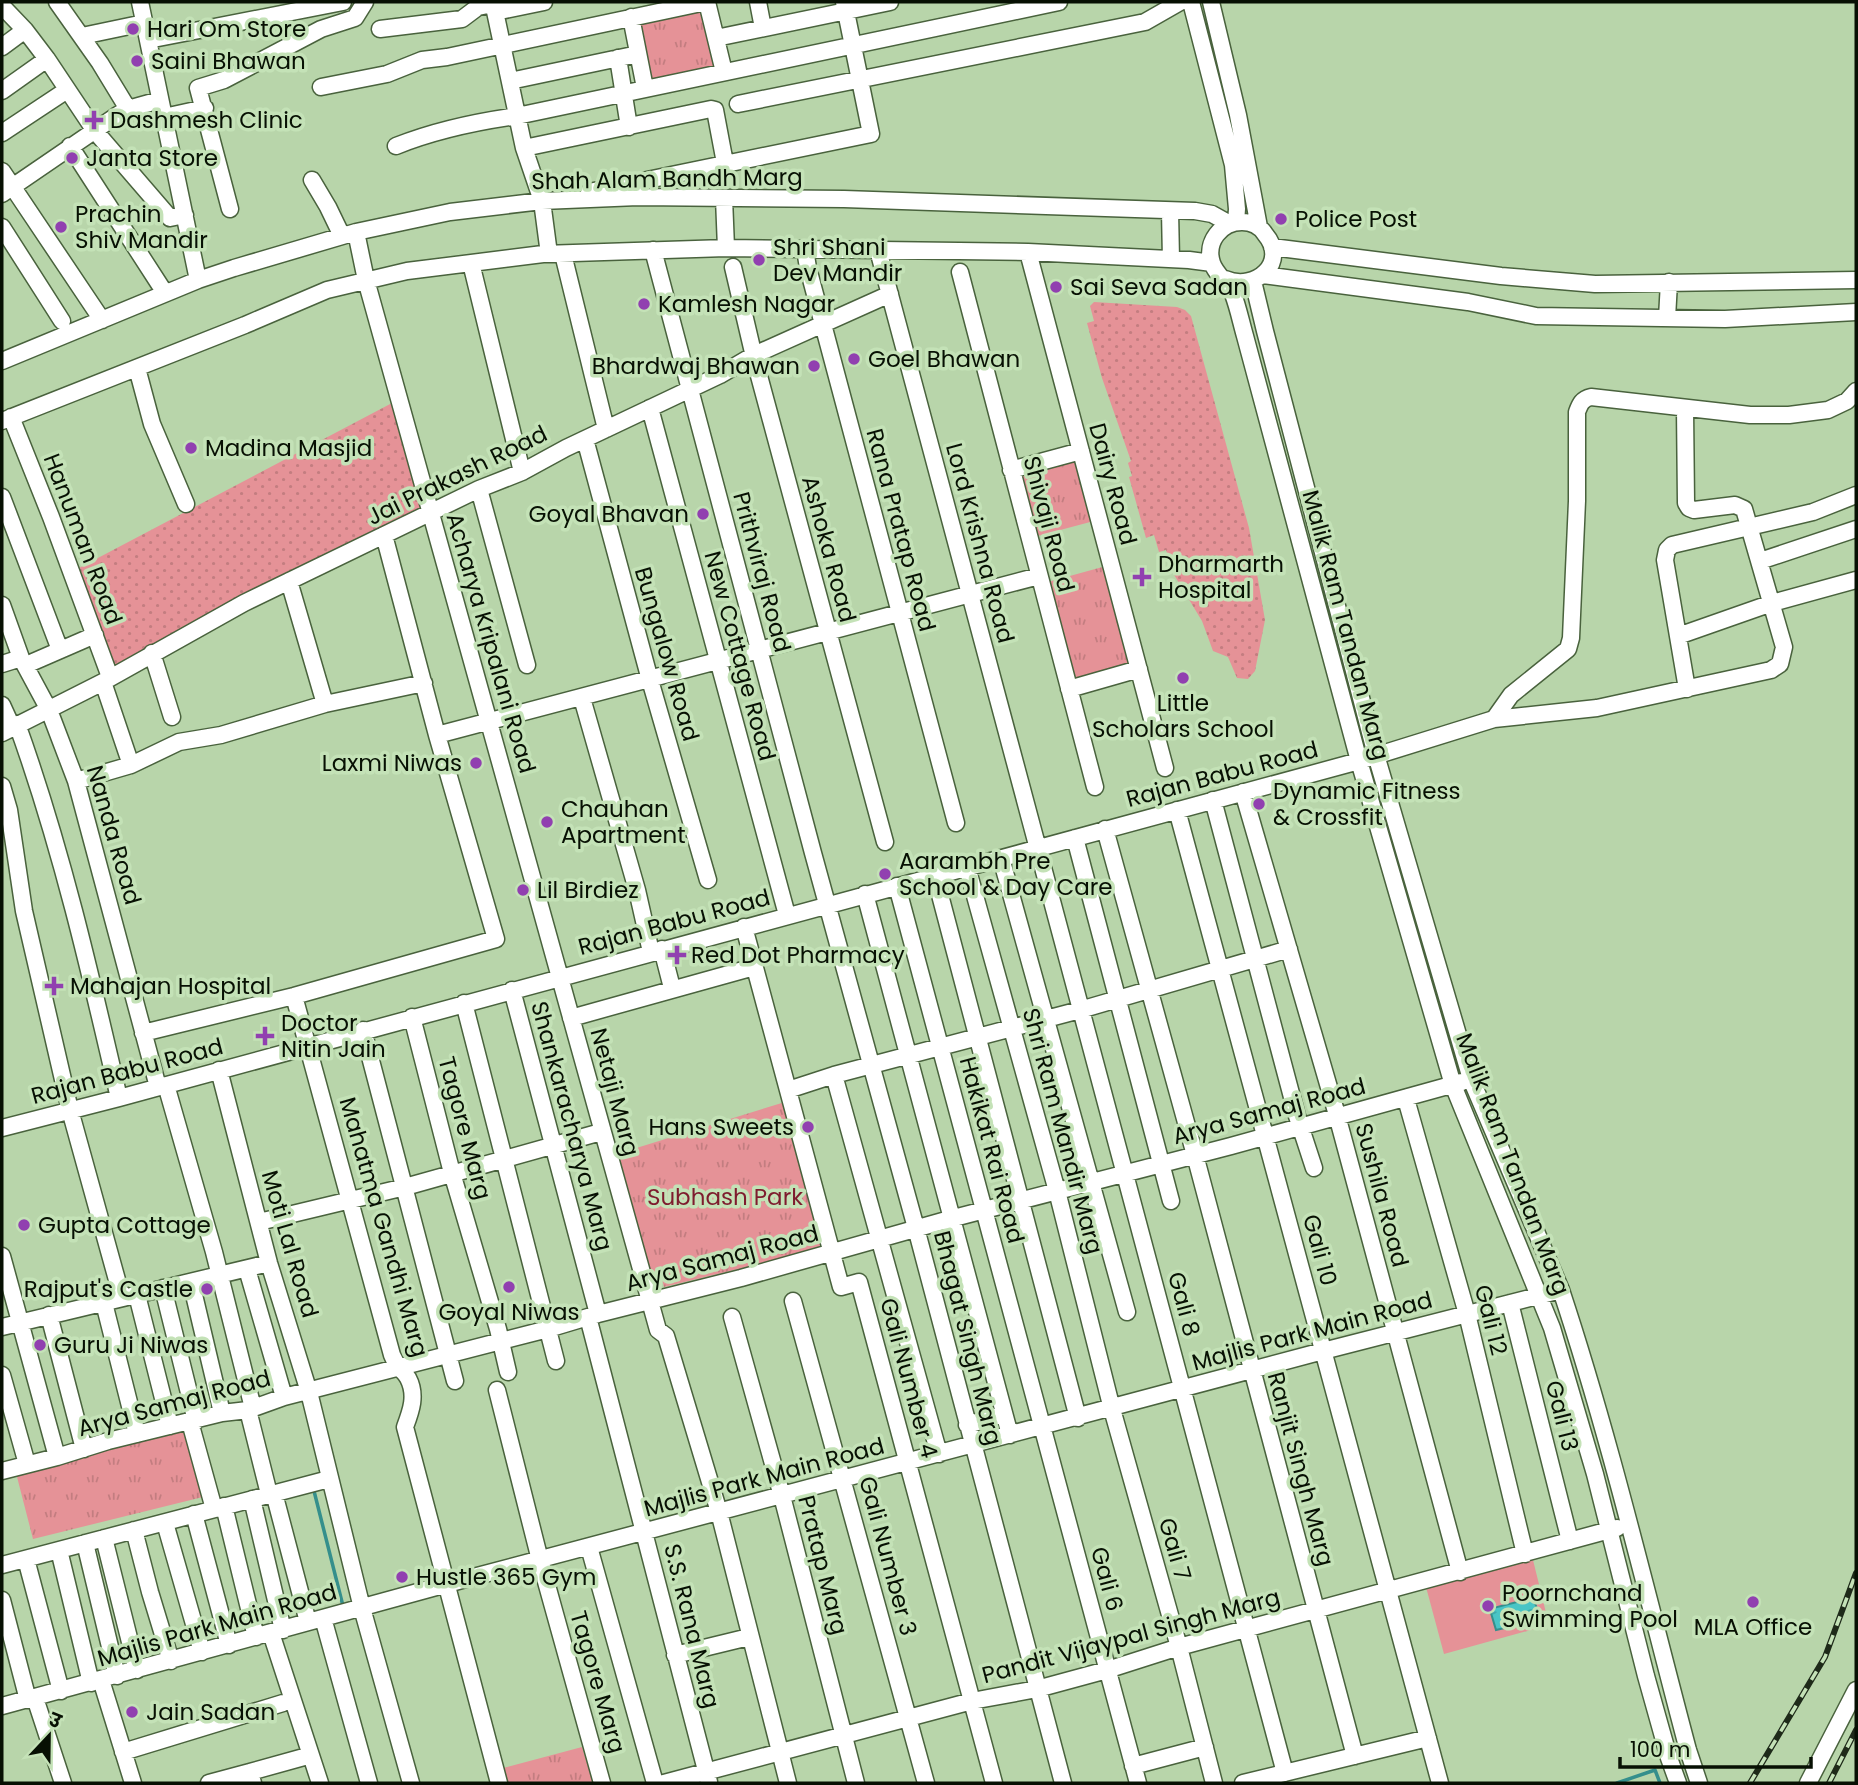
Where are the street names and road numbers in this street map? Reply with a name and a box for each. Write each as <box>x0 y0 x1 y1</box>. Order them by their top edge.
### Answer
street label: Shah Alam Bandh Marg <box>531 161 803 197</box>
street label: Jai Prakash Road <box>361 417 553 533</box>
street label: Dairy Road <box>1081 420 1145 548</box>
street label: Rana Pratap Road <box>859 425 943 635</box>
street label: Lord Krishna Road <box>938 439 1022 647</box>
street label: Hanuman Road <box>36 449 130 629</box>
street label: Shivaji Road <box>1015 452 1083 596</box>
street label: Ashoka Road <box>794 472 864 626</box>
street label: Malik Ram Tandan Marg <box>1295 487 1397 763</box>
street label: Prithviraj Road <box>725 488 799 656</box>
street label: Acharya Kripalani Road <box>438 509 544 777</box>
street label: New Cottage Road <box>697 548 783 764</box>
street label: Bungalow Road <box>627 563 707 745</box>
street label: Rajan Babu Road <box>1122 733 1322 815</box>
street label: Nanda Road <box>79 762 149 908</box>
street label: Rajan Babu Road <box>574 881 774 963</box>
street label: Shankaracharya Marg <box>523 998 621 1254</box>
street label: Shri Ram Mandir Marg <box>1015 1004 1111 1258</box>
street label: Netaji Marg <box>583 1024 647 1160</box>
street label: Malik Ram Tandan Marg <box>1448 1028 1578 1300</box>
street label: Rajan Babu Road <box>27 1030 227 1112</box>
street label: Tagore Marg <box>431 1053 499 1203</box>
street label: Hakikat Rai Road <box>952 1053 1032 1247</box>
street label: Arya Samaj Road <box>1169 1070 1369 1152</box>
street label: Mahatma Gandhi Marg <box>332 1093 436 1361</box>
street label: Sushila Road <box>1347 1119 1417 1271</box>
street label: Moti Lal Road <box>254 1167 326 1321</box>
street label: Gali 10 <box>1295 1211 1345 1289</box>
street label: Arya Samaj Road <box>622 1217 822 1299</box>
street label: Bhagat Singh Marg <box>926 1228 1010 1448</box>
street label: Gali 8 <box>1160 1268 1208 1340</box>
street label: Gali 12 <box>1467 1281 1515 1359</box>
street label: Majlis Park Main Road <box>1188 1284 1436 1378</box>
street label: Gali Number 4 <box>872 1294 946 1462</box>
street label: Arya Samaj Road <box>74 1362 274 1444</box>
street label: Ranjit Singh Marg <box>1260 1368 1342 1570</box>
street label: Gali 13 <box>1538 1377 1586 1455</box>
street label: Majlis Park Main Road <box>640 1430 888 1524</box>
street label: Gali Number 3 <box>851 1473 925 1639</box>
street label: Pratap Marg <box>790 1492 856 1638</box>
street label: Gali 7 <box>1151 1514 1199 1584</box>
street label: S.S. Rana Marg <box>656 1541 728 1711</box>
street label: Gali 6 <box>1083 1543 1131 1615</box>
street label: Majlis Park Main Road <box>94 1575 340 1675</box>
street label: Pandit Vijaypal Singh Marg <box>978 1581 1284 1691</box>
street label: Tagore Marg <box>562 1607 634 1757</box>

